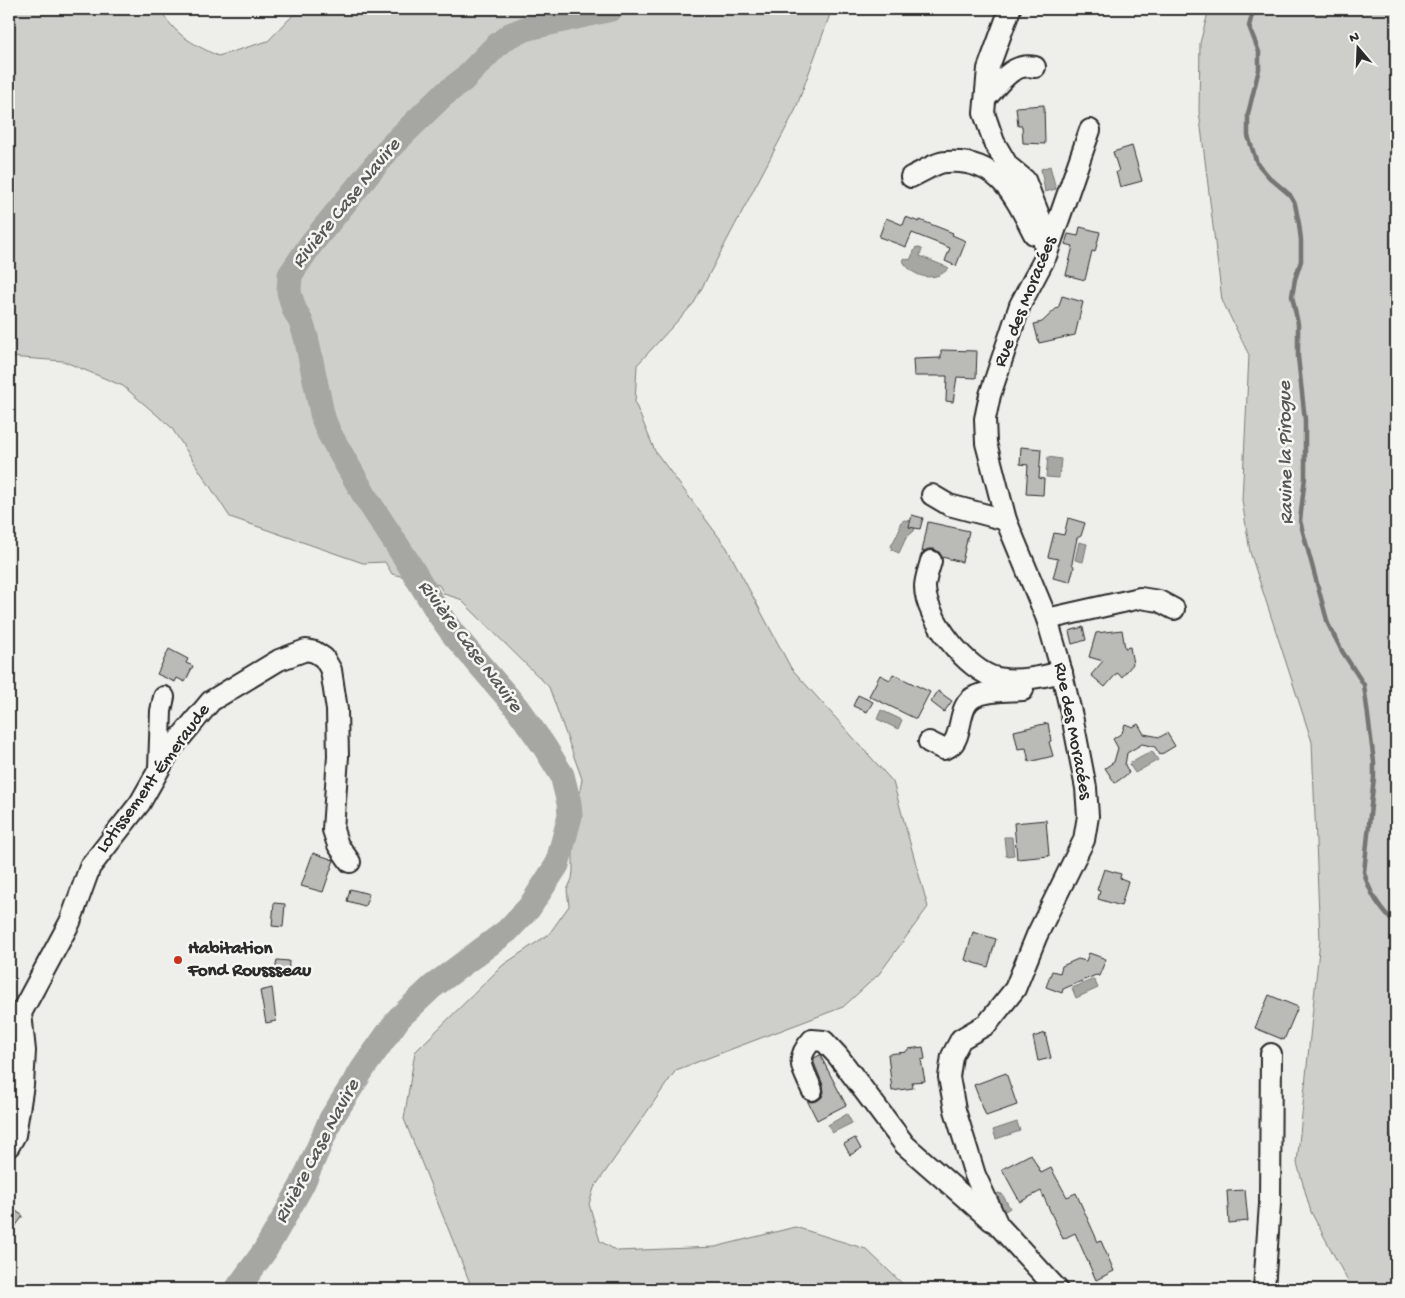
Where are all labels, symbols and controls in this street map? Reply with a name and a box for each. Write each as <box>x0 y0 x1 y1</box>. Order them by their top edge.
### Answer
north arrow <box>1332 22 1382 72</box>
text: N <box>1347 29 1362 48</box>
water label: Rivière Case Navire <box>288 134 407 273</box>
street label: Rue des Moracées <box>989 232 1063 371</box>
water label: Ravine la Pirogue <box>1274 380 1300 525</box>
water label: Rivière Case Navire <box>412 576 527 718</box>
street label: Rue des Moracées <box>1047 661 1097 802</box>
street label: Lotissement Émeraude <box>92 700 216 858</box>
place label: Habitation Fond Roussseau <box>187 938 311 983</box>
marker: Habitation Fond Roussseau <box>172 954 184 966</box>
water label: Rivière Case Navire <box>270 1076 366 1228</box>

